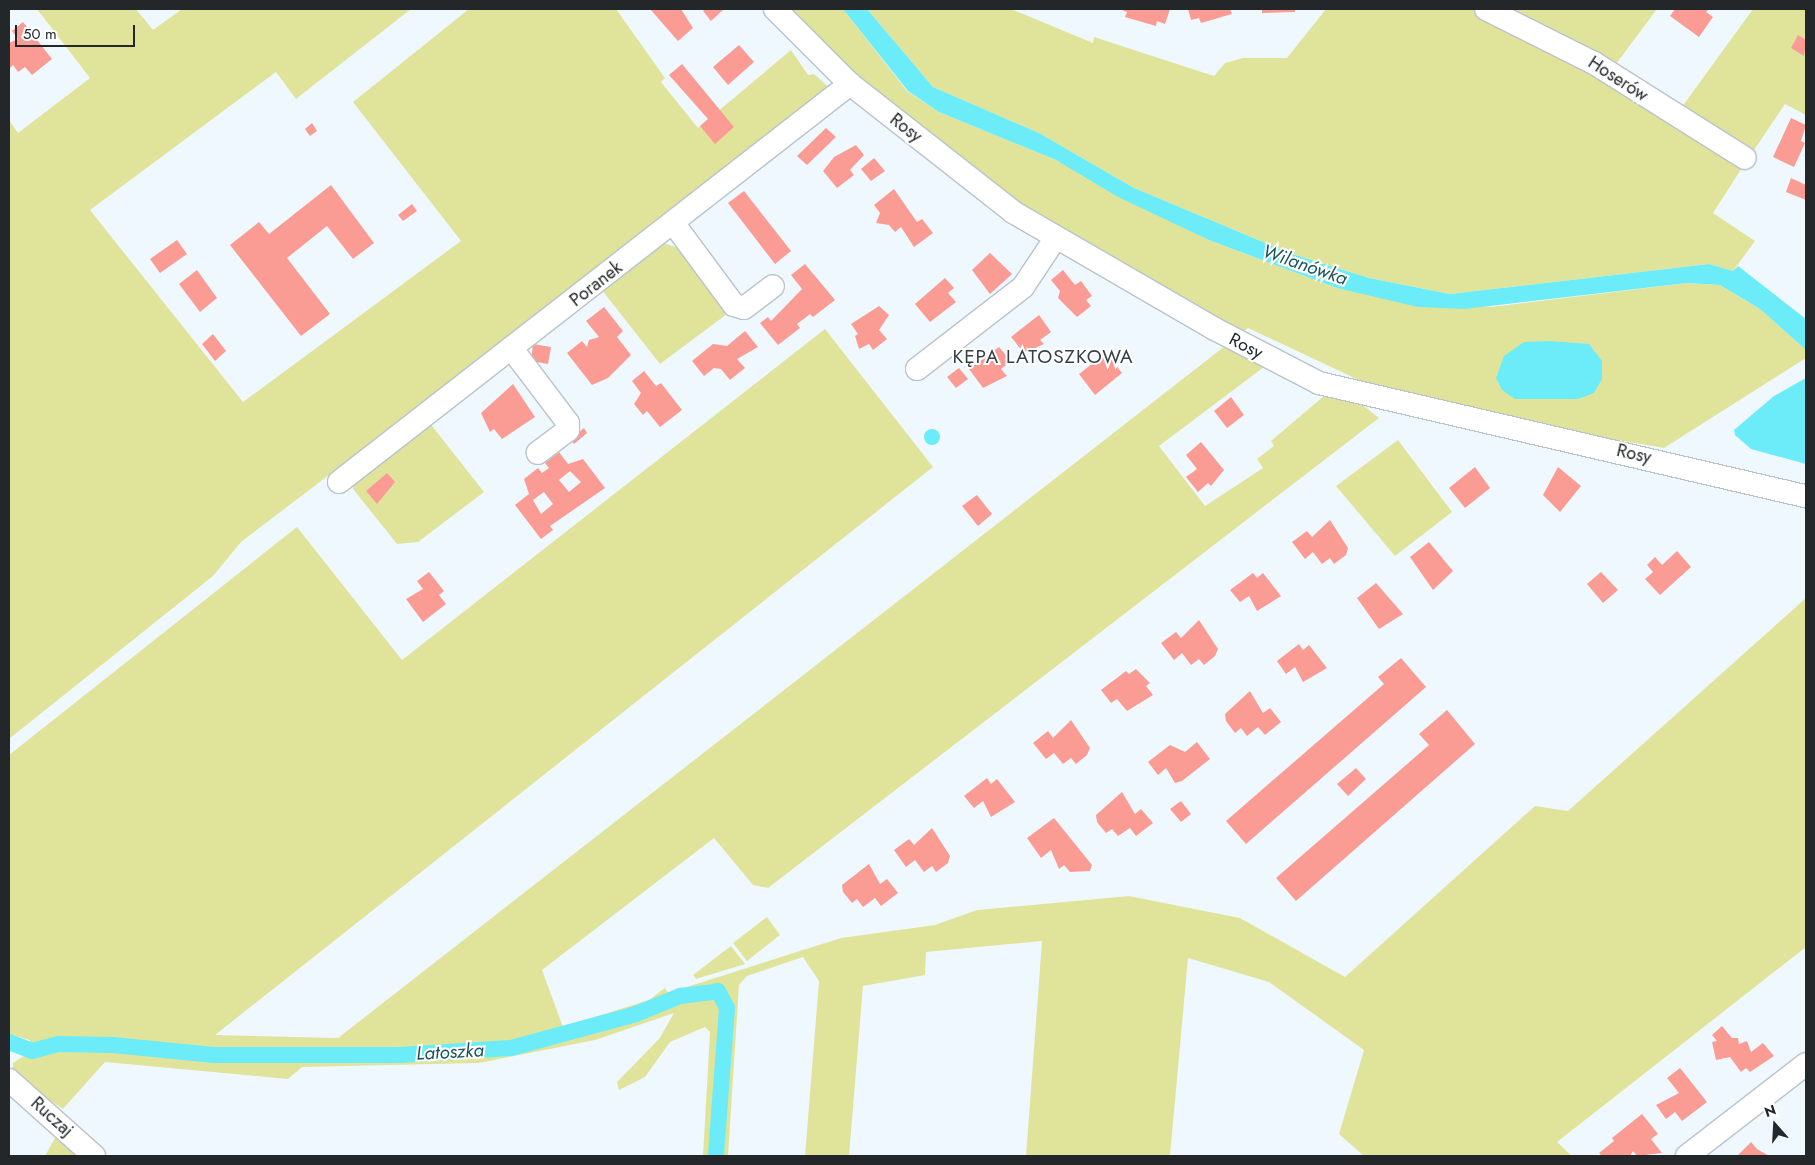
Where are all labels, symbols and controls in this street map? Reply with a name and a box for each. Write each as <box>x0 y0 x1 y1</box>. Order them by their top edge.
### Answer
scale bar <box>18 15 138 47</box>
text: 50 m <box>23 23 57 45</box>
street label: Hoserów <box>1584 52 1652 106</box>
street label: Rosy <box>886 109 926 147</box>
water label: Wilanówka <box>1259 240 1351 290</box>
street label: Poranek <box>565 257 627 311</box>
street label: Rosy <box>1226 328 1266 364</box>
district label: KĘPA LATOSZKOWA <box>951 346 1135 368</box>
street label: Rosy <box>1615 440 1653 468</box>
water label: Latoszka <box>416 1039 484 1065</box>
street label: Ruczaj <box>26 1092 78 1142</box>
north arrow <box>1750 1100 1800 1150</box>
text: N <box>1762 1100 1779 1122</box>

